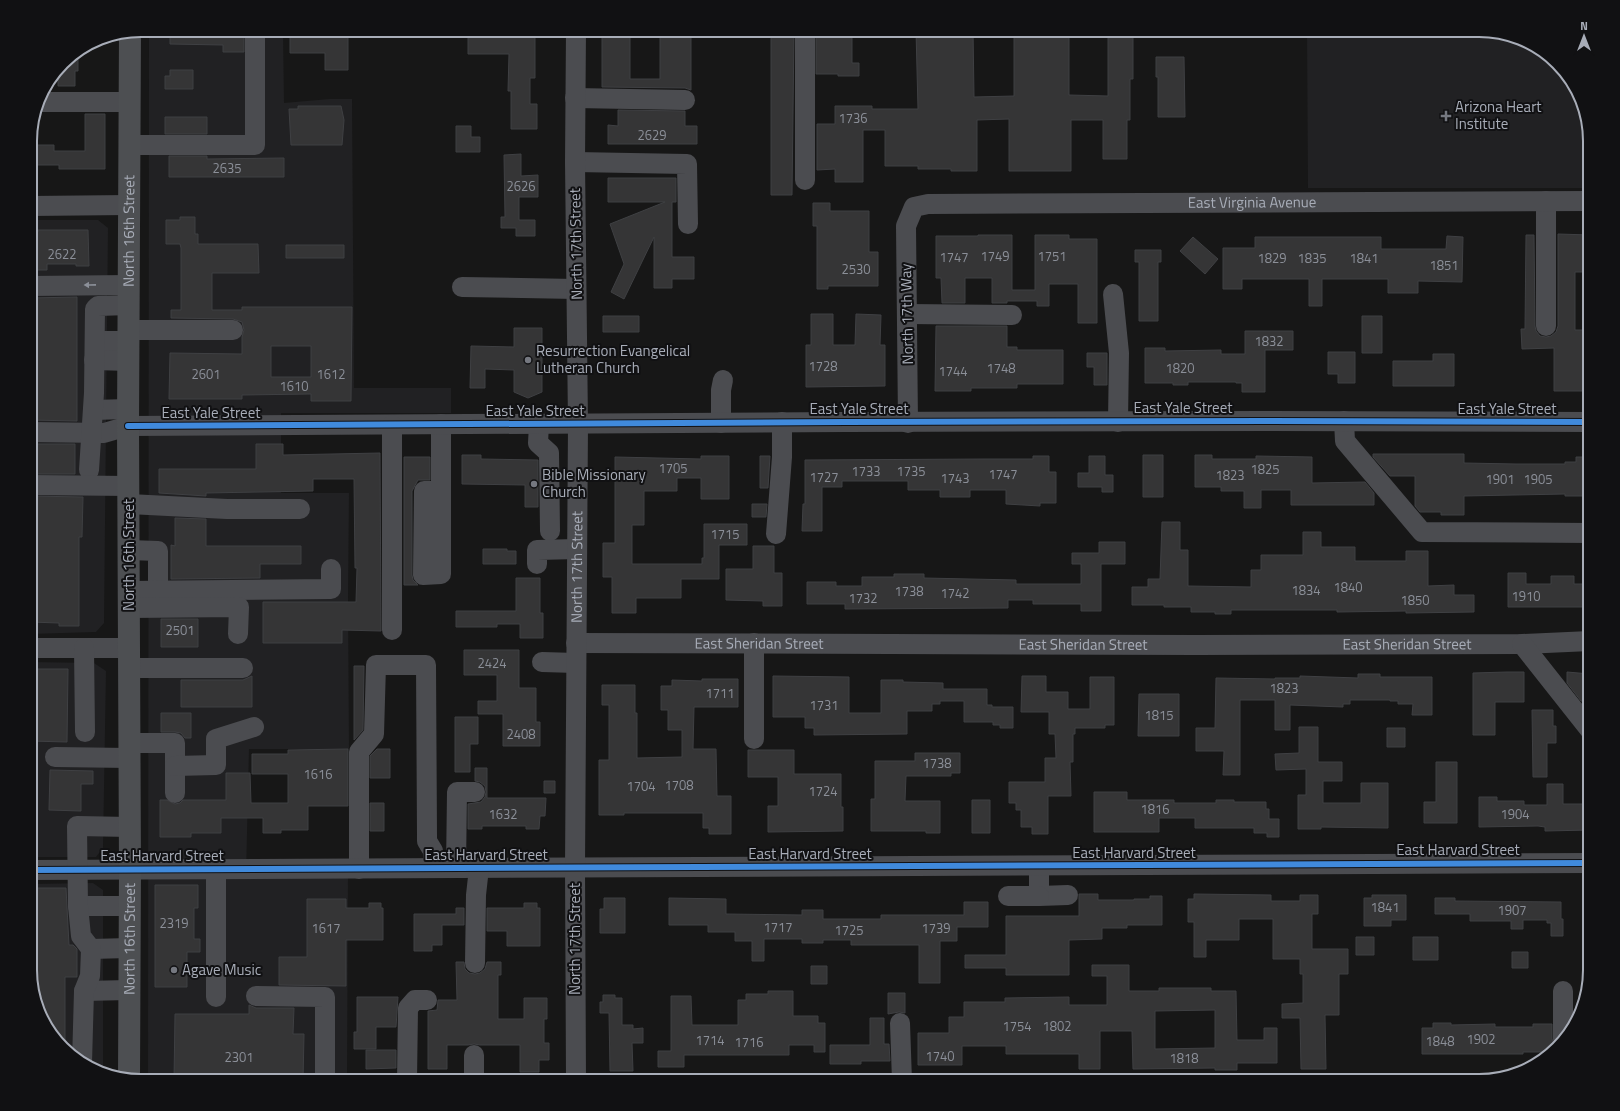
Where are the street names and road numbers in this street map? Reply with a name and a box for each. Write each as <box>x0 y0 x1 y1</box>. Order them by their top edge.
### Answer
street label: North 16th Street <box>117 174 140 287</box>
street label: North 17th Street <box>563 187 588 300</box>
street label: East Virginia Avenue <box>1188 190 1316 214</box>
street label: North 17th Way <box>894 263 919 365</box>
street label: East Yale Street <box>1134 396 1233 419</box>
street label: East Yale Street <box>810 397 909 420</box>
street label: East Yale Street <box>1458 397 1557 420</box>
street label: East Yale Street <box>486 399 585 422</box>
street label: East Yale Street <box>162 401 261 424</box>
street label: North 16th Street <box>117 498 140 611</box>
street label: North 17th Street <box>565 510 588 623</box>
street label: East Sheridan Street <box>694 631 824 655</box>
street label: East Sheridan Street <box>1018 632 1148 656</box>
street label: East Sheridan Street <box>1342 632 1472 656</box>
street label: East Harvard Street <box>1396 838 1521 861</box>
street label: East Harvard Street <box>1072 841 1197 864</box>
street label: East Harvard Street <box>748 842 873 865</box>
street label: East Harvard Street <box>424 843 549 866</box>
street label: East Harvard Street <box>100 844 225 867</box>
street label: North 16th Street <box>117 882 141 995</box>
street label: North 17th Street <box>563 882 586 995</box>

